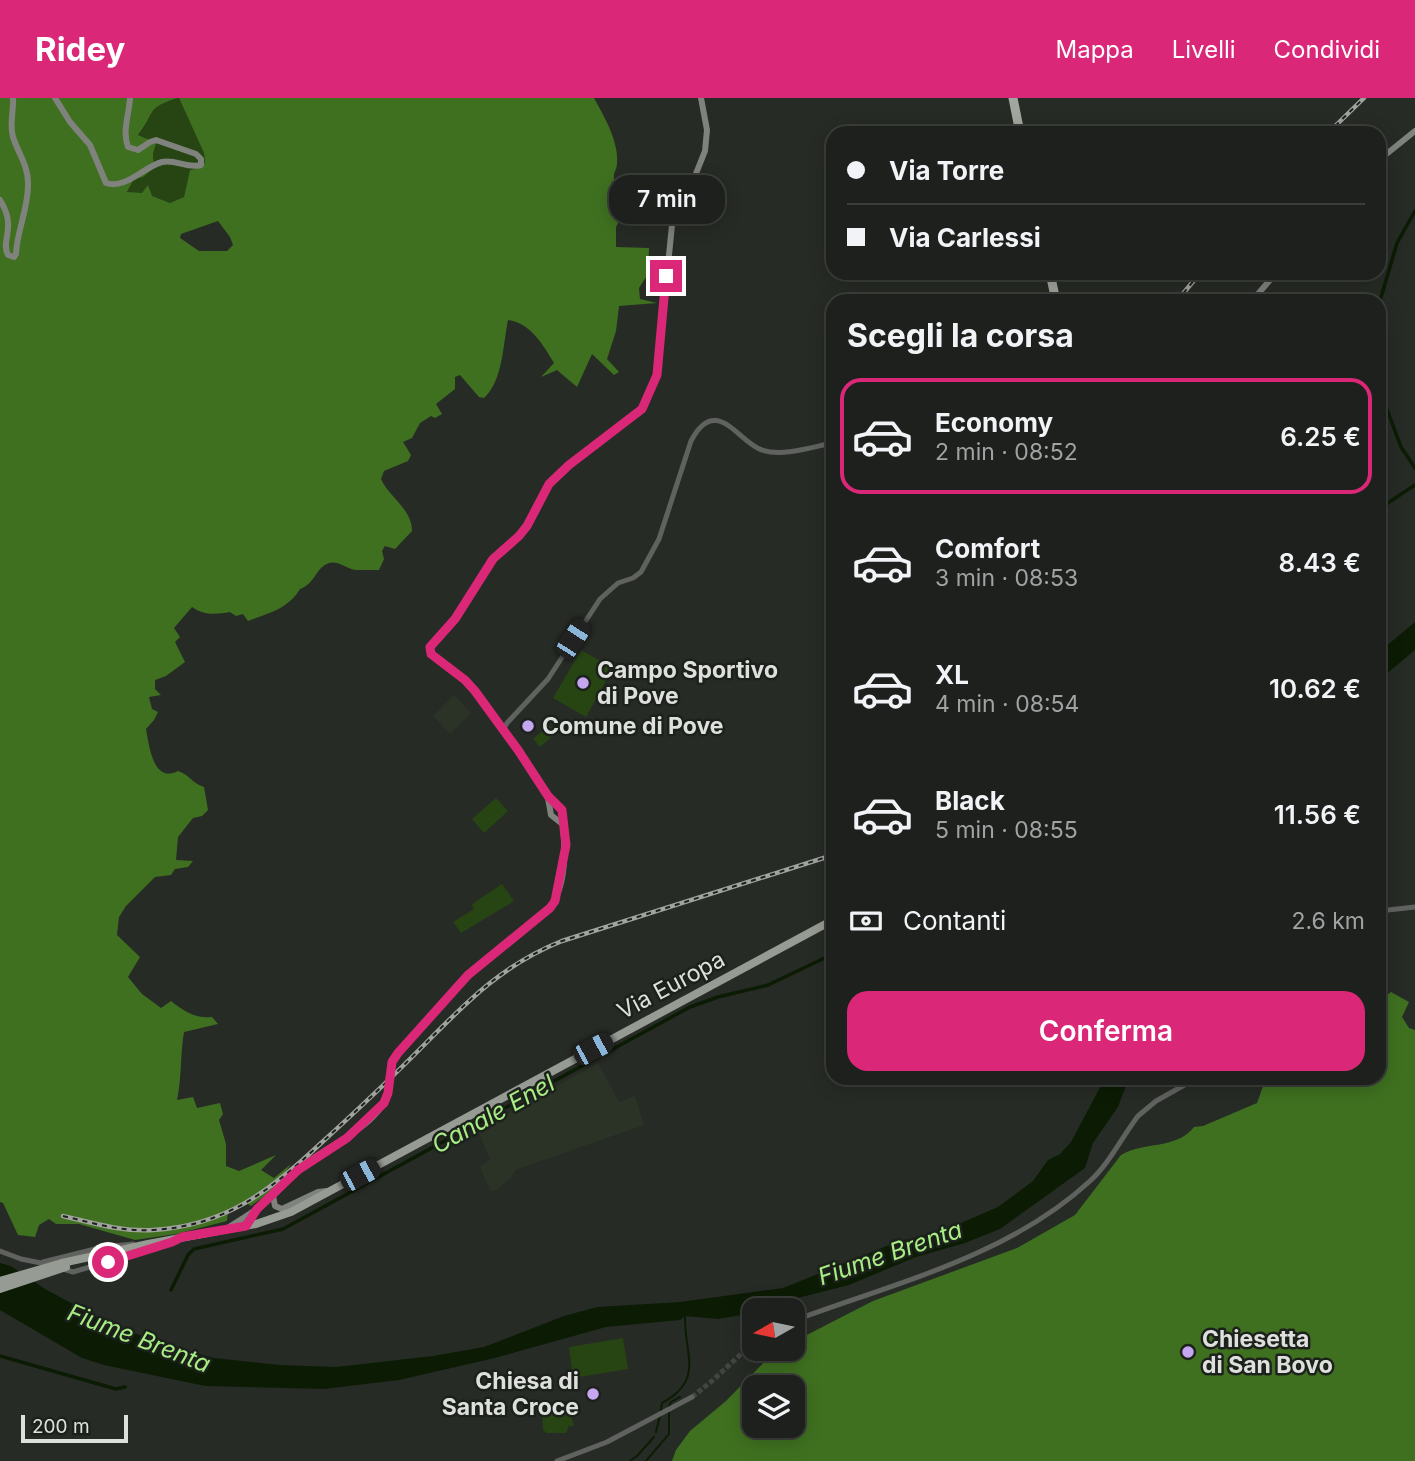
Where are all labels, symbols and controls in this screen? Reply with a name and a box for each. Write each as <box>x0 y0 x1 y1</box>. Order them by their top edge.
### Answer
text: Ridey <box>35 29 125 69</box>
text: Mappa <box>1055 35 1134 64</box>
text: Livelli <box>1172 35 1236 64</box>
text: Condividi <box>1274 35 1380 64</box>
text: Via Torre <box>889 155 1004 186</box>
callout: 7 min <box>608 174 724 223</box>
text: 7 min <box>637 185 697 213</box>
text: Via Carlessi <box>889 222 1041 253</box>
route end <box>650 260 682 292</box>
text: Scegli la corsa <box>847 316 1074 355</box>
icon: car <box>851 405 914 468</box>
text: Economy <box>935 407 1053 438</box>
text: 6.25 € <box>1280 421 1361 452</box>
text: 2 min · 08:52 <box>935 438 1078 466</box>
icon: car <box>851 531 914 594</box>
text: Comfort <box>935 533 1040 564</box>
text: 8.43 € <box>1279 547 1361 578</box>
text: 3 min · 08:53 <box>935 564 1078 592</box>
car <box>553 616 594 662</box>
place label: Campo Sportivo di Pove <box>597 656 778 710</box>
icon: car <box>851 657 914 720</box>
text: XL <box>935 659 969 690</box>
text: 10.62 € <box>1269 673 1361 704</box>
marker: Campo Sportivo di Pove <box>575 675 591 691</box>
text: 4 min · 08:54 <box>935 690 1079 718</box>
place label: Comune di Pove <box>542 712 724 740</box>
marker: Comune di Pove <box>520 718 536 734</box>
icon: car <box>851 783 914 846</box>
text: Black <box>935 785 1005 816</box>
text: 11.56 € <box>1274 799 1361 830</box>
text: 5 min · 08:55 <box>935 816 1078 844</box>
icon: cash <box>847 902 885 940</box>
text: Contanti <box>903 905 1006 936</box>
text: 2.6 km <box>1291 907 1365 935</box>
street label: Via Europa <box>613 945 729 1025</box>
button: Conferma <box>847 991 1365 1071</box>
car <box>570 1030 617 1068</box>
water label: Canale Enel <box>427 1068 560 1160</box>
car <box>337 1156 384 1194</box>
water label: Fiume Brenta <box>814 1215 966 1291</box>
route start <box>92 1246 124 1278</box>
water label: Fiume Brenta <box>64 1297 214 1379</box>
north arrow <box>742 1298 805 1362</box>
map controls <box>742 1298 805 1438</box>
place label: Chiesetta di San Bovo <box>1202 1325 1333 1379</box>
marker: Chiesetta di San Bovo <box>1180 1344 1196 1360</box>
place label: Chiesa di Santa Croce <box>442 1367 579 1421</box>
button: layers <box>742 1375 805 1438</box>
marker: Chiesa di Santa Croce <box>585 1386 601 1402</box>
scale bar <box>21 1412 128 1444</box>
text: 200 m <box>32 1415 90 1438</box>

